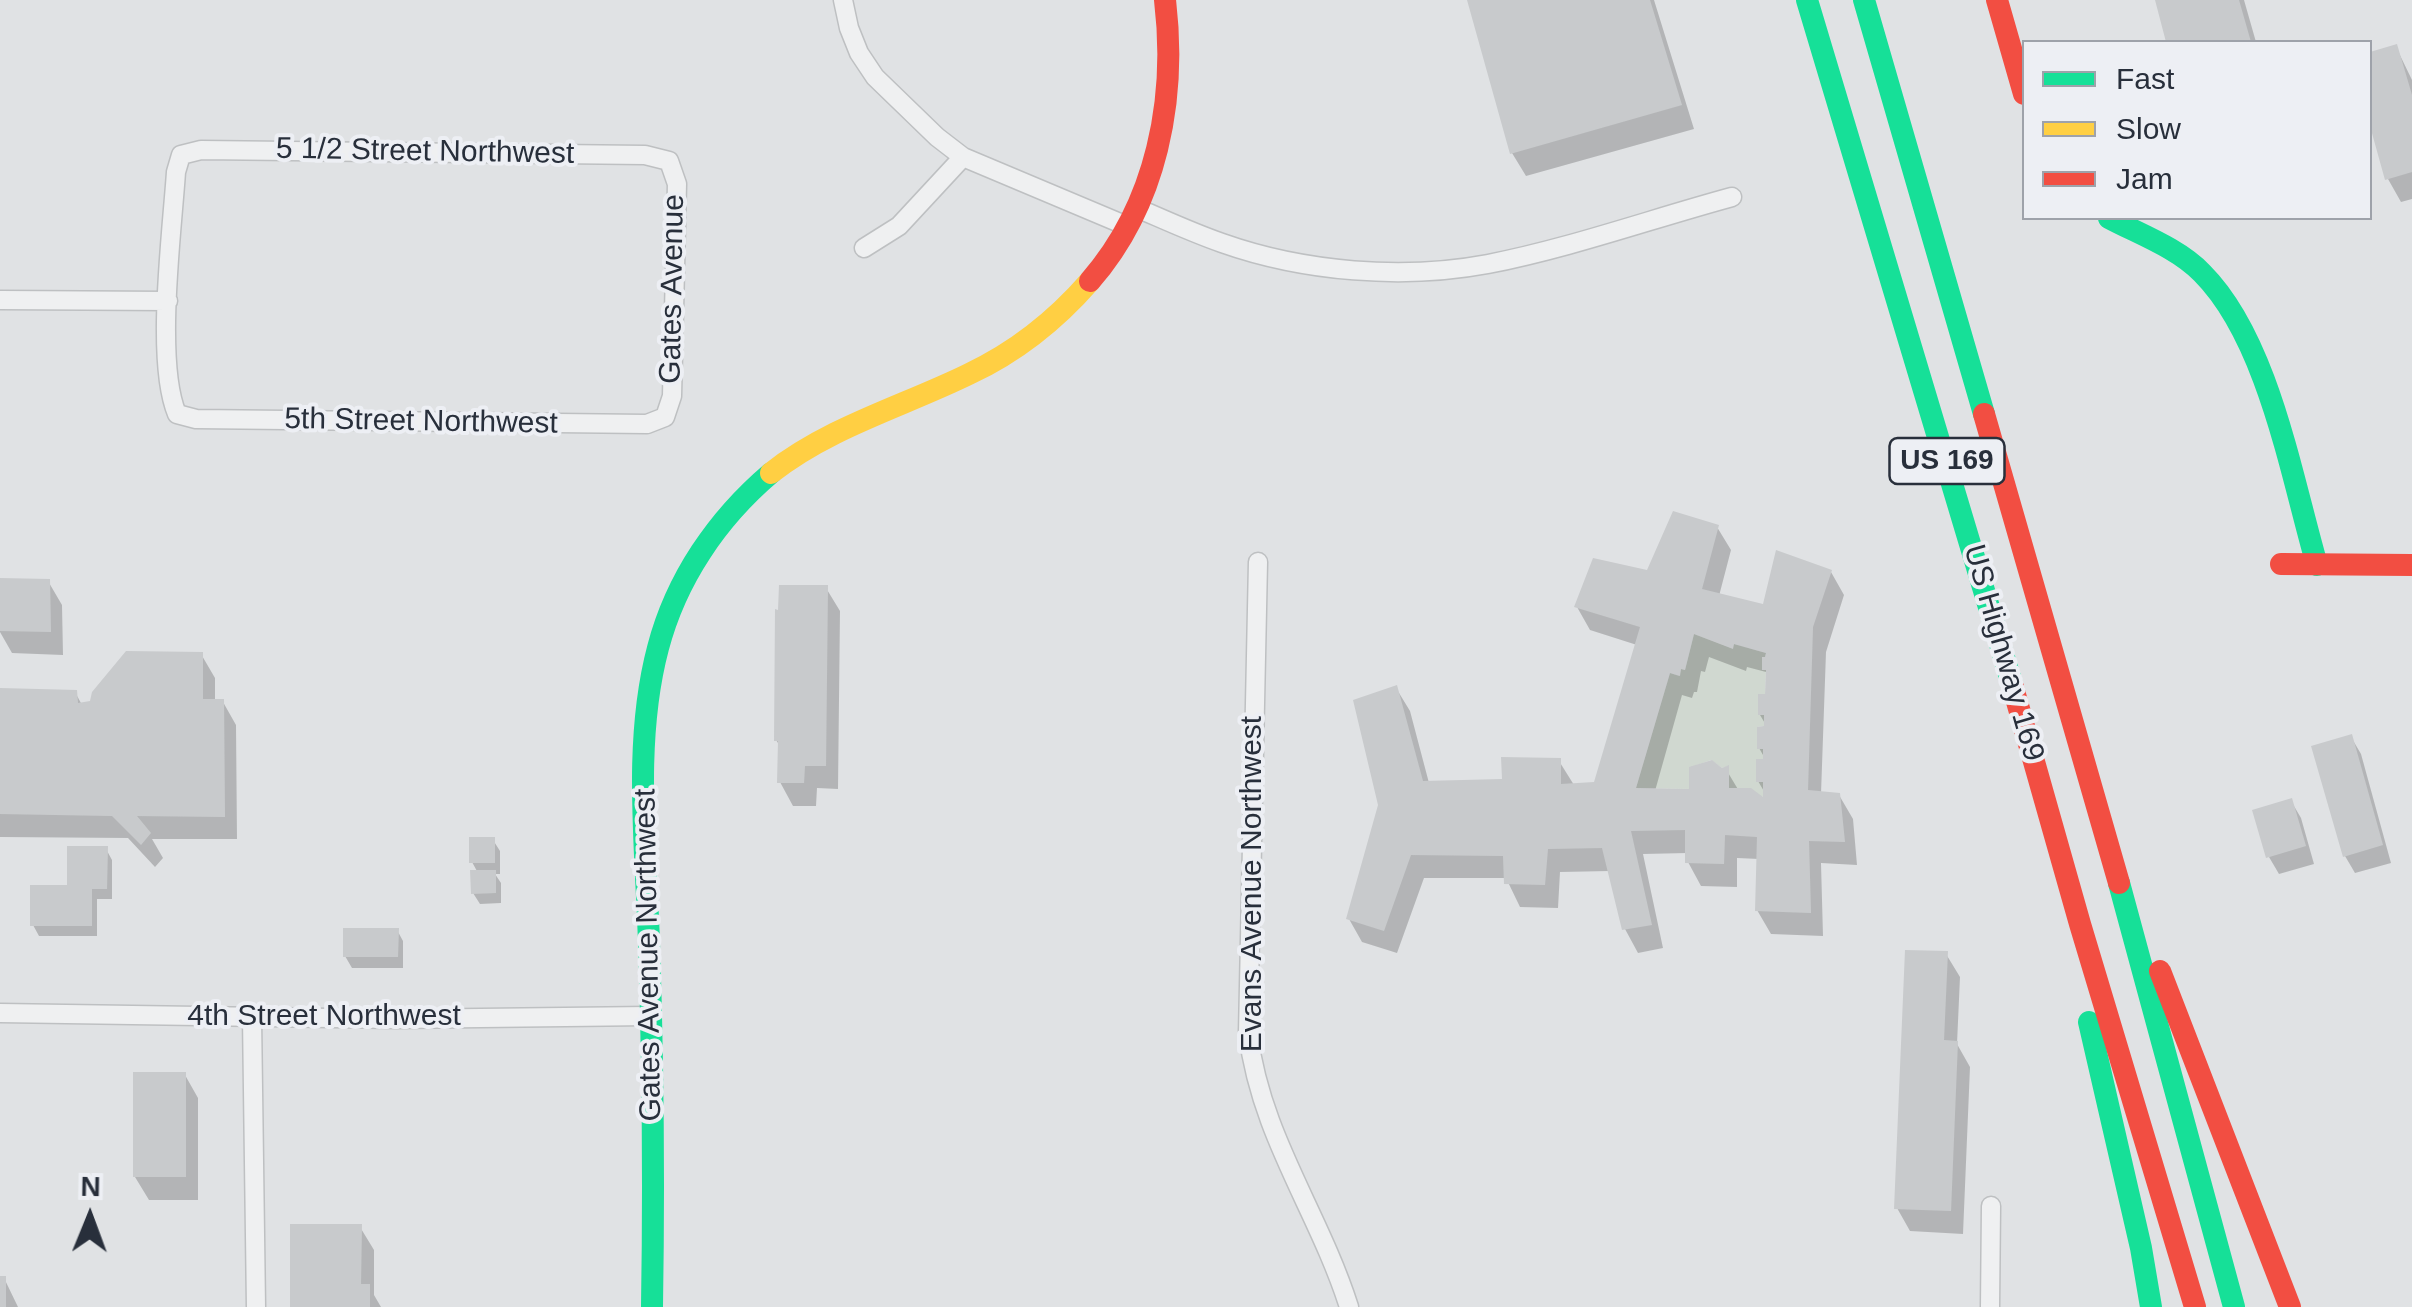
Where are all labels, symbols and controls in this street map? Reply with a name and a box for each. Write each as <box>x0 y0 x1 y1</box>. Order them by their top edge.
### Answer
legend <box>2022 40 2372 220</box>
text: Fast <box>2116 62 2174 95</box>
text: Slow <box>2116 112 2181 145</box>
street label: 5 1/2 Street Northwest <box>275 131 575 173</box>
text: Jam <box>2116 162 2173 195</box>
street label: Gates Avenue <box>653 194 693 384</box>
street label: 5th Street Northwest <box>284 402 558 442</box>
road number: US 169 <box>1890 438 2004 484</box>
street label: US Highway 169 <box>1955 541 2051 765</box>
street label: Evans Avenue Northwest <box>1235 716 1271 1052</box>
street label: Gates Avenue Northwest <box>628 788 670 1122</box>
street label: 4th Street Northwest <box>187 999 461 1035</box>
north arrow <box>40 1167 140 1267</box>
text: N <box>80 1171 101 1202</box>

